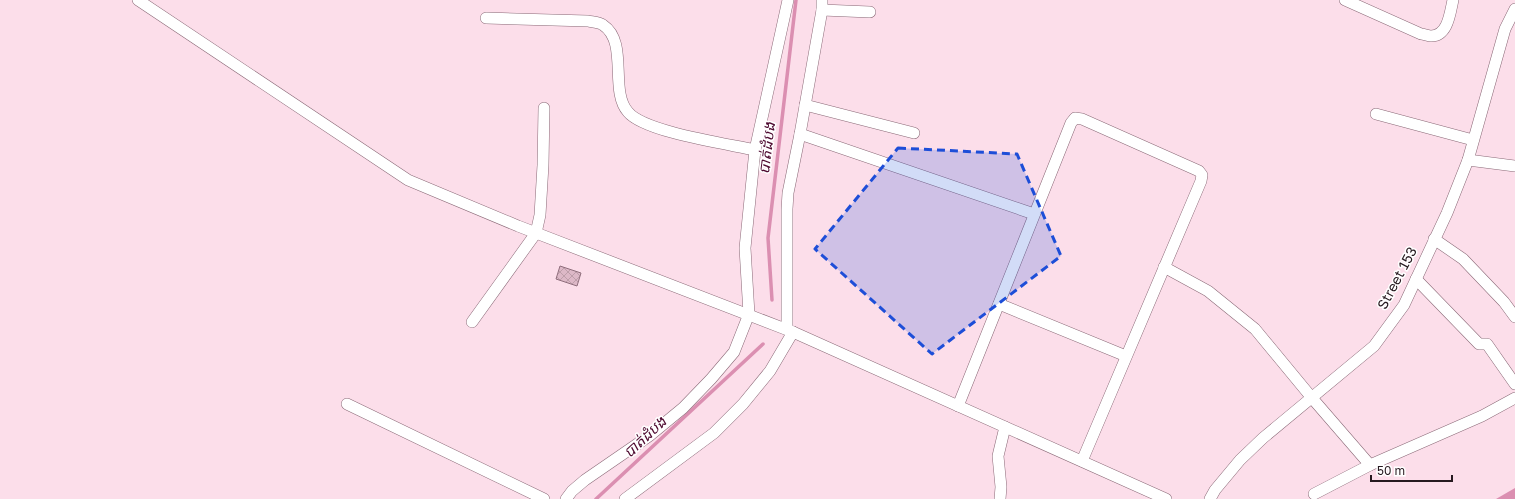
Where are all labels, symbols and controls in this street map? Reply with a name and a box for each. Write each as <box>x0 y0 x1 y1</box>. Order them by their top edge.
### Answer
water label: បាត់ដំបង <box>754 121 778 175</box>
street label: Street 153 <box>1373 244 1420 312</box>
water label: បាត់ដំបង <box>619 412 670 461</box>
scale bar <box>1371 457 1452 483</box>
text: 50 m <box>1377 463 1405 478</box>

